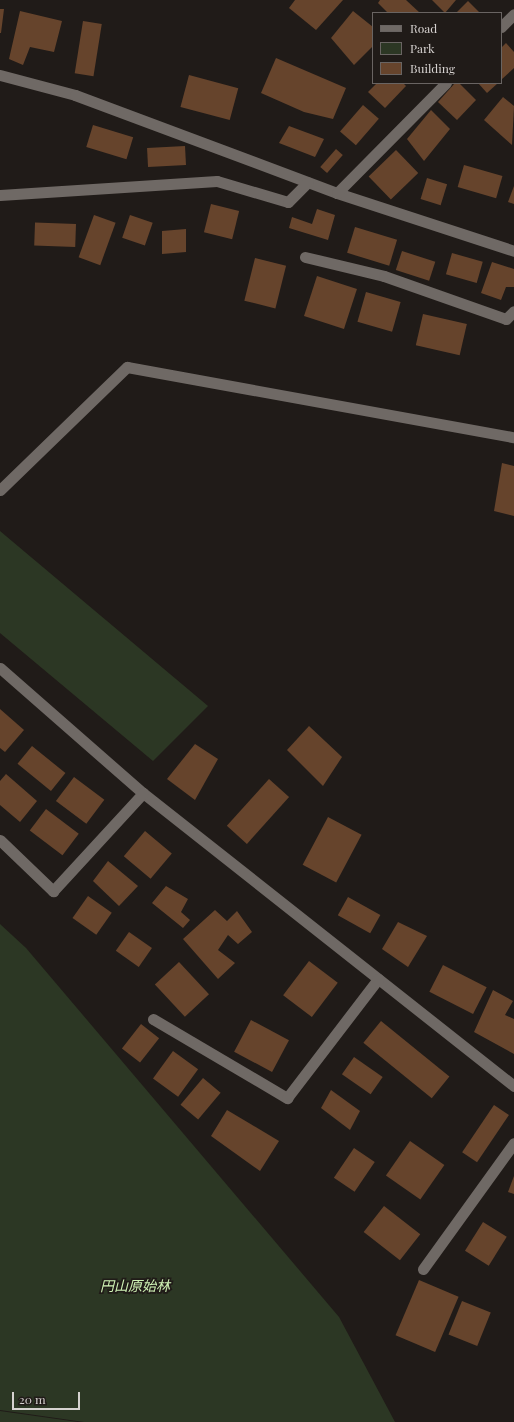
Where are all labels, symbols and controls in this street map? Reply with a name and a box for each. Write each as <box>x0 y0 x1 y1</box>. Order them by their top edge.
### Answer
legend <box>372 12 502 84</box>
text: Road <box>410 20 437 36</box>
text: Park <box>410 40 435 56</box>
text: Building <box>410 60 455 76</box>
park label: 円山原始林 <box>100 1278 170 1294</box>
scale bar <box>14 1384 82 1410</box>
text: 20 m <box>19 1391 46 1407</box>

